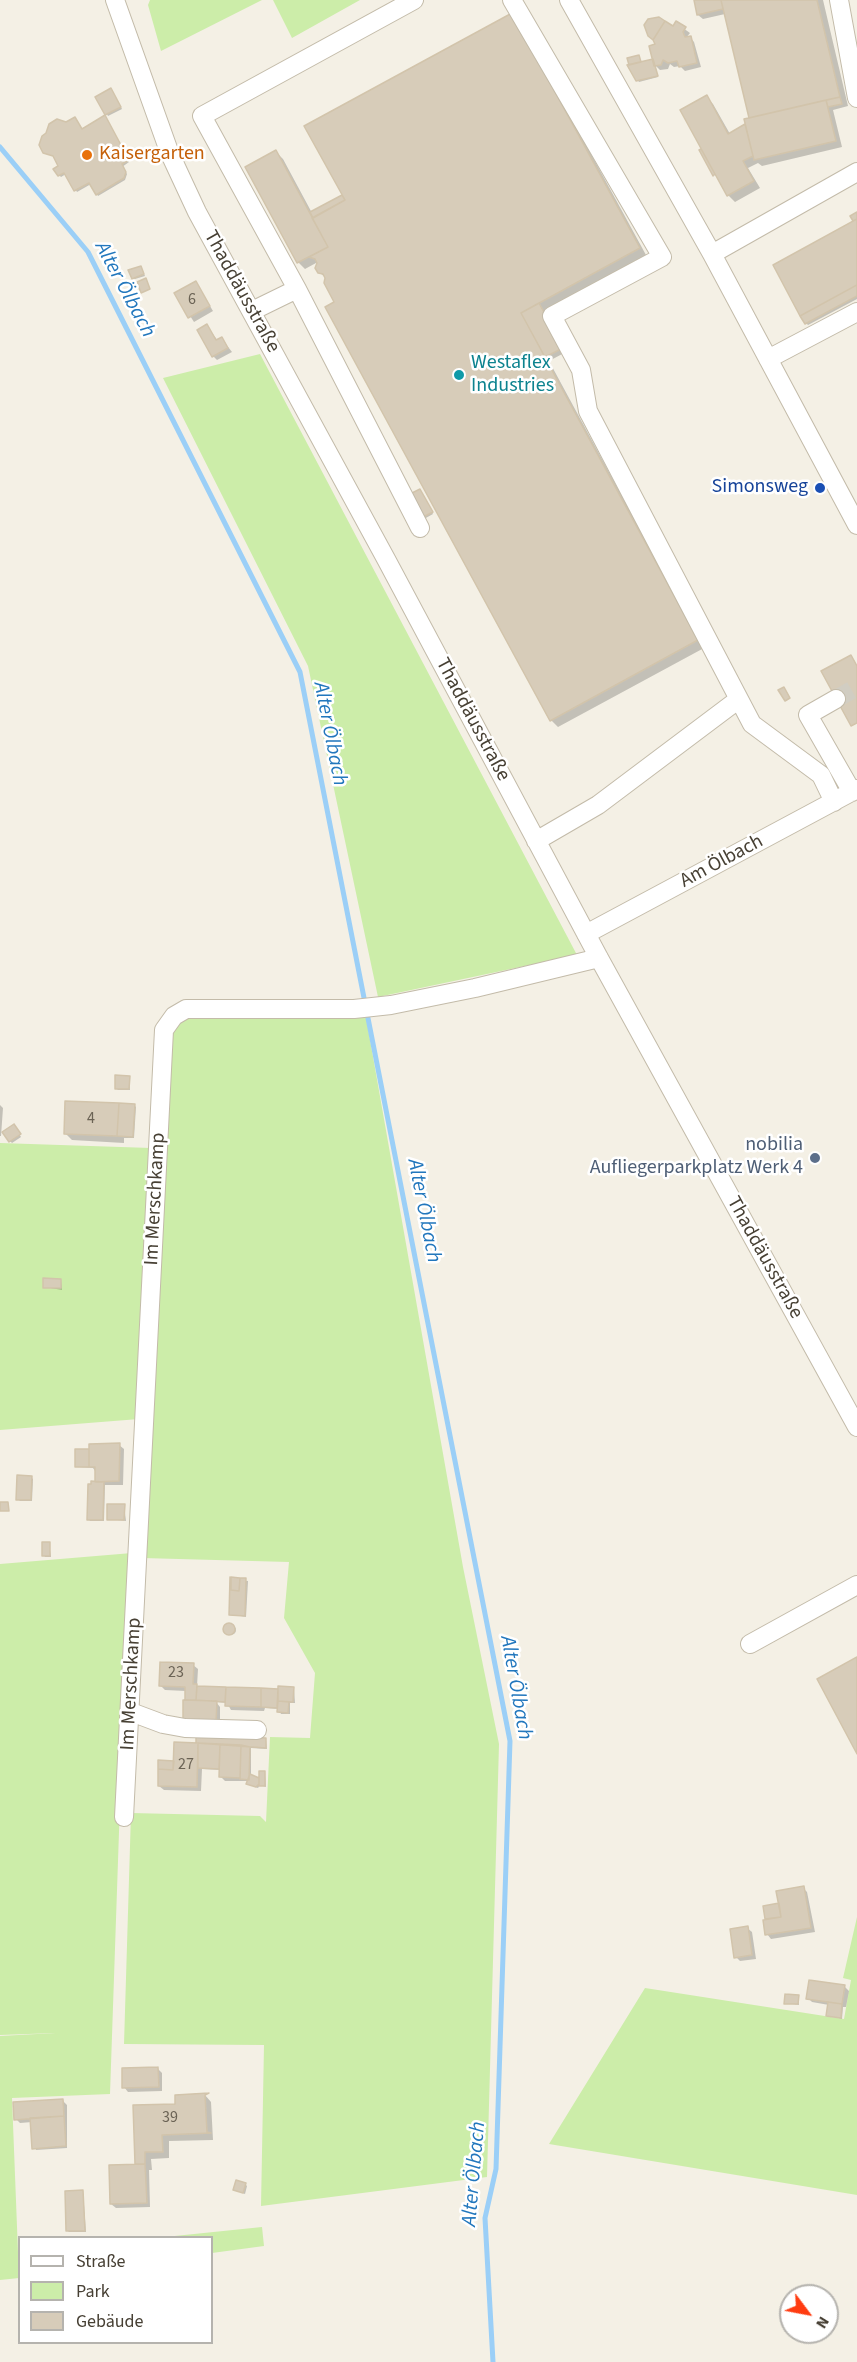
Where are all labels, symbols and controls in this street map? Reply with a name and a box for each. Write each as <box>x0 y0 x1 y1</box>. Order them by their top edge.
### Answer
place label: Kaisergarten <box>99 143 205 167</box>
marker: Kaisergarten <box>80 148 94 162</box>
street label: Thaddäusstraße <box>198 227 284 357</box>
water label: Alter Ölbach <box>88 238 160 342</box>
house number: 6 <box>188 290 196 310</box>
place label: Westaflex Industries <box>471 352 554 399</box>
marker: Westaflex Industries <box>452 368 466 382</box>
place label: Simonsweg <box>712 476 808 500</box>
marker: Simonsweg <box>813 481 827 495</box>
street label: Thaddäusstraße <box>429 654 515 786</box>
water label: Alter Ölbach <box>307 680 351 788</box>
street label: Am Ölbach <box>676 830 768 894</box>
house number: 4 <box>87 1109 95 1129</box>
street label: Im Merschkamp <box>141 1132 171 1266</box>
place label: nobilia Aufliegerparkplatz Werk 4 <box>590 1134 803 1181</box>
marker: nobilia Aufliegerparkplatz Werk 4 <box>808 1151 822 1165</box>
water label: Alter Ölbach <box>401 1157 445 1265</box>
street label: Thaddäusstraße <box>721 1193 807 1323</box>
street label: Im Merschkamp <box>117 1617 147 1751</box>
water label: Alter Ölbach <box>493 1634 537 1742</box>
house number: 23 <box>168 1663 184 1683</box>
house number: 27 <box>178 1755 194 1775</box>
house number: 39 <box>162 2108 178 2128</box>
water label: Alter Ölbach <box>458 2121 492 2227</box>
legend <box>18 2236 213 2344</box>
text: Straße <box>76 2249 125 2274</box>
text: Park <box>76 2279 110 2304</box>
north arrow <box>779 2284 839 2344</box>
text: Gebäude <box>76 2309 144 2334</box>
text: N <box>810 2312 835 2333</box>

